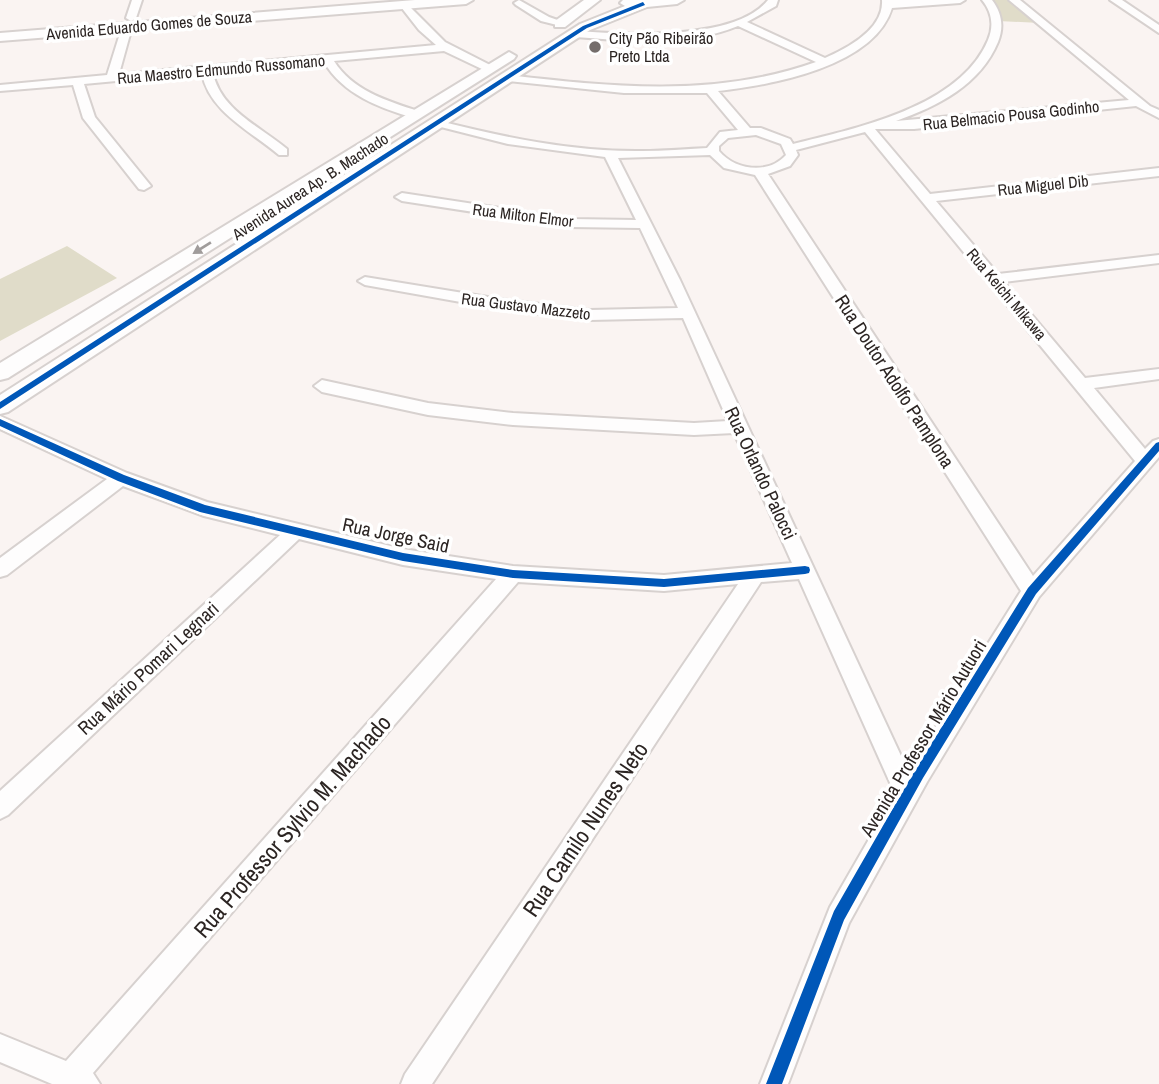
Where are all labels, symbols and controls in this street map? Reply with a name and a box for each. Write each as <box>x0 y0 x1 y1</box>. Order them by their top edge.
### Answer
street label: Avenida Eduardo Gomes de Souza <box>44 5 253 45</box>
place label: City Pão Ribeirão Preto Ltda <box>609 27 713 67</box>
marker: City Pão Ribeirão Preto Ltda <box>587 39 603 55</box>
street label: Rua Maestro Edmundo Russomano <box>116 49 326 89</box>
street label: Rua Belmacio Pousa Godinho <box>922 95 1100 135</box>
street label: Avenida Aurea Ap. B. Machado <box>227 127 392 245</box>
street label: Rua Miguel Dib <box>997 169 1089 201</box>
street label: Rua Milton Elmor <box>471 198 575 232</box>
one-way arrow <box>193 241 212 254</box>
street label: Rua Keichi Mikawa <box>962 243 1052 345</box>
street label: Rua Gustavo Mazzeto <box>460 287 592 325</box>
street label: Rua Doutor Adolfo Pamplona <box>829 289 961 473</box>
street label: Rua Orlando Palocci <box>719 402 803 544</box>
street label: Rua Jorge Said <box>340 511 452 559</box>
street label: Rua Mário Pomari Legnari <box>72 596 224 740</box>
street label: Avenida Professor Mário Autuori <box>853 635 992 842</box>
street label: Rua Professor Sylvio M. Machado <box>186 708 398 944</box>
street label: Rua Camilo Nunes Neto <box>515 736 655 922</box>

